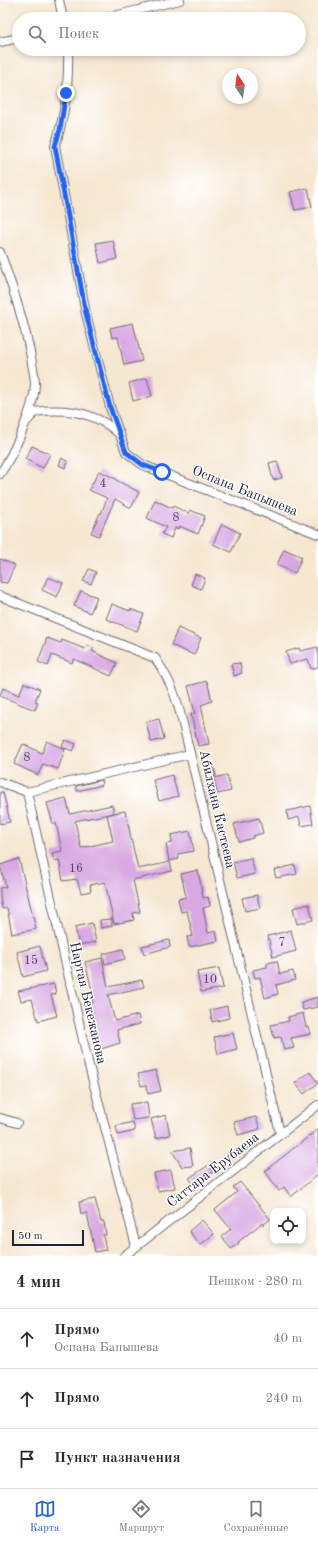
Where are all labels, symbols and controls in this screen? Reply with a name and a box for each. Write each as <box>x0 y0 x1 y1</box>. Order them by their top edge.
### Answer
search box <box>12 12 306 56</box>
icon: search <box>26 23 48 45</box>
text: Поиск <box>58 27 99 42</box>
north arrow <box>222 68 258 104</box>
route end <box>57 84 75 102</box>
route start <box>153 463 171 481</box>
street label: Оспана Бапышева <box>190 463 300 519</box>
house number: 4 <box>100 478 107 490</box>
house number: 8 <box>173 512 180 524</box>
street label: Абилхана Кастеева <box>197 748 237 870</box>
house number: 8 <box>24 752 31 764</box>
house number: 16 <box>69 863 83 875</box>
house number: 7 <box>279 937 285 949</box>
street label: Нартая Бекежанова <box>67 941 109 1066</box>
house number: 15 <box>24 954 38 967</box>
house number: 10 <box>203 974 217 986</box>
street label: Саттара Ерубаева <box>164 1130 262 1210</box>
map controls <box>270 1208 306 1244</box>
button: locate <box>270 1208 306 1244</box>
scale bar <box>12 1228 84 1247</box>
text: 50 m <box>18 1231 43 1242</box>
text: 4 мин <box>16 1274 61 1291</box>
text: Пешком · 280 m <box>208 1275 302 1288</box>
text: Прямо <box>54 1323 100 1338</box>
icon: ahead <box>16 1328 38 1350</box>
text: 40 m <box>273 1332 302 1345</box>
text: Оспана Бапышева <box>54 1341 159 1354</box>
icon: ahead <box>16 1388 38 1410</box>
text: Прямо <box>54 1391 100 1406</box>
text: 240 m <box>265 1392 302 1405</box>
icon: arrive <box>16 1448 38 1470</box>
text: Пункт назначения <box>54 1451 181 1466</box>
tab: Карта <box>30 1498 59 1536</box>
tab: Маршрут <box>119 1498 164 1536</box>
tab: Сохранённые <box>223 1498 288 1536</box>

